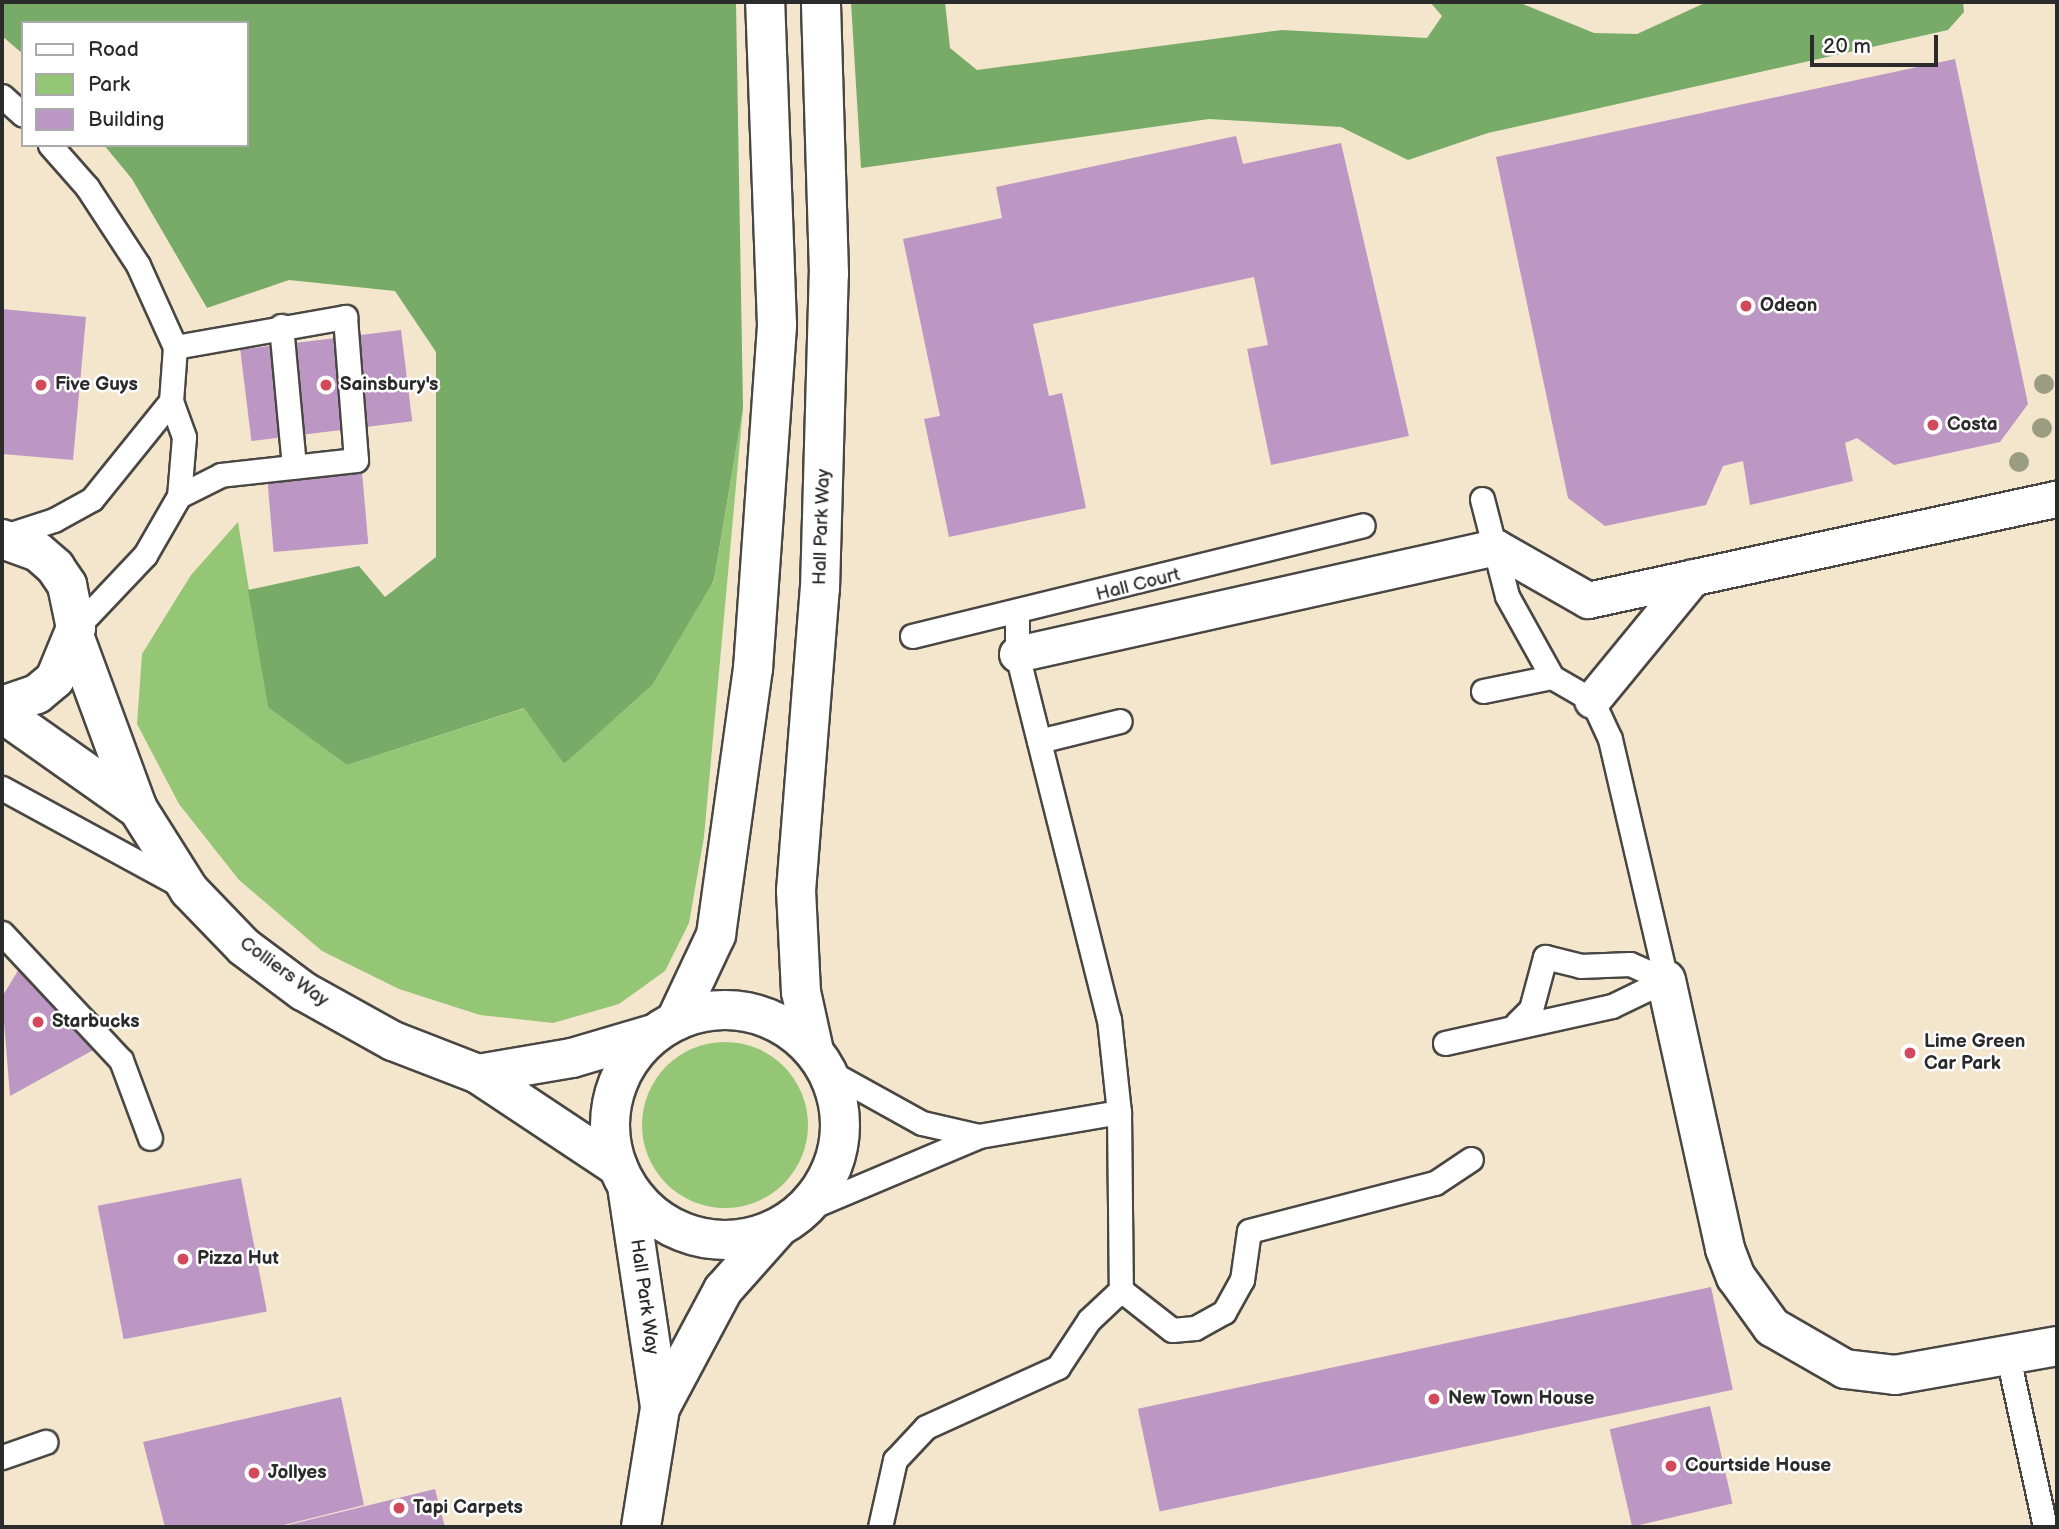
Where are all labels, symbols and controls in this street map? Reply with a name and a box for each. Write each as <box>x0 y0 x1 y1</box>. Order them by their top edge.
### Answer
legend <box>21 21 248 147</box>
scale bar <box>1814 21 1942 65</box>
text: 20 m <box>1823 34 1871 59</box>
text: Road <box>88 37 139 62</box>
text: Park <box>88 72 130 97</box>
text: Building <box>88 107 164 132</box>
place label: Odeon <box>1760 295 1817 317</box>
marker: Odeon <box>1738 298 1754 314</box>
place label: Five Guys <box>55 374 138 396</box>
place label: Sainsbury's <box>340 374 438 396</box>
marker: Five Guys <box>33 377 49 393</box>
marker: Sainsbury's <box>318 377 334 393</box>
place label: Costa <box>1947 414 1998 436</box>
marker: Costa <box>1925 417 1941 433</box>
street label: Hall Park Way <box>809 468 835 586</box>
street label: Hall Court <box>1094 564 1182 606</box>
street label: Colliers Way <box>235 932 333 1012</box>
place label: Starbucks <box>52 1011 140 1033</box>
marker: Starbucks <box>30 1014 46 1030</box>
place label: Lime Green Car Park <box>1924 1031 2025 1075</box>
marker: Lime Green Car Park <box>1902 1045 1918 1061</box>
street label: Hall Park Way <box>625 1237 663 1357</box>
place label: Pizza Hut <box>197 1248 279 1270</box>
marker: Pizza Hut <box>175 1251 191 1267</box>
place label: New Town House <box>1448 1388 1594 1410</box>
marker: New Town House <box>1426 1391 1442 1407</box>
place label: Courtside House <box>1685 1455 1831 1477</box>
marker: Courtside House <box>1663 1458 1679 1474</box>
place label: Jollyes <box>268 1462 327 1484</box>
marker: Jollyes <box>246 1465 262 1481</box>
place label: Tapi Carpets <box>413 1497 523 1519</box>
marker: Tapi Carpets <box>391 1500 407 1516</box>

